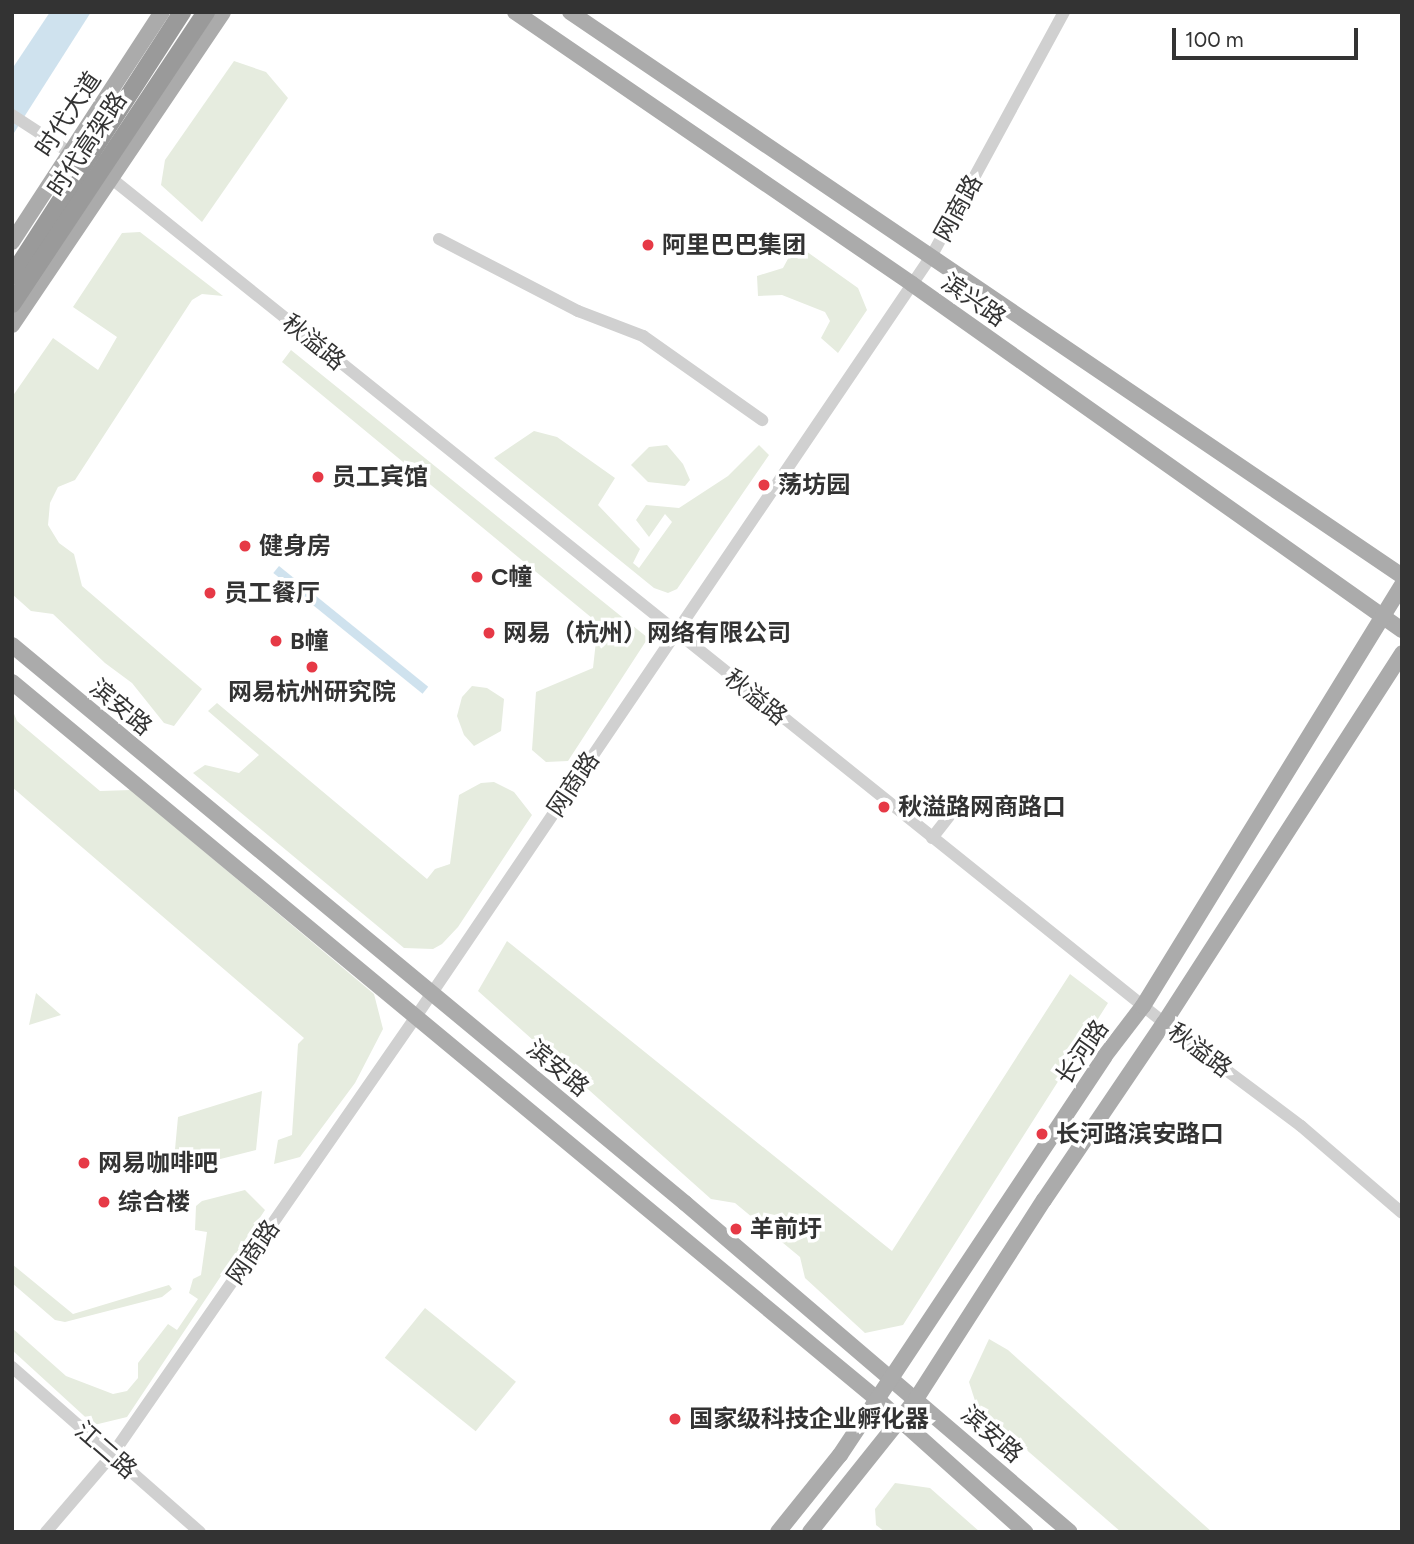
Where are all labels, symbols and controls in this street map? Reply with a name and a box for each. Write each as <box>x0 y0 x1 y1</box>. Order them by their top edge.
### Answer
scale bar <box>1176 14 1362 58</box>
text: 100 m <box>1185 27 1244 52</box>
street label: 时代大道 <box>29 66 107 162</box>
street label: 时代高架路 <box>42 86 132 202</box>
street label: 网商路 <box>928 170 988 246</box>
place label: 阿里巴巴集团 <box>662 231 806 259</box>
marker: 阿里巴巴集团 <box>640 237 656 253</box>
street label: 滨兴路 <box>936 268 1012 332</box>
street label: 秋溢路 <box>277 308 351 376</box>
place label: 员工宾馆 <box>332 463 428 491</box>
marker: 员工宾馆 <box>310 469 326 485</box>
place label: 荡坊园 <box>778 471 850 499</box>
marker: 荡坊园 <box>756 477 772 493</box>
place label: 健身房 <box>259 532 331 560</box>
marker: 健身房 <box>237 538 253 554</box>
place label: C幢 <box>491 563 532 591</box>
marker: C幢 <box>469 569 485 585</box>
place label: 员工餐厅 <box>224 579 320 607</box>
marker: 员工餐厅 <box>202 585 218 601</box>
place label: 网易（杭州）网络有限公司 <box>503 619 791 647</box>
marker: 网易（杭州）网络有限公司 <box>481 625 497 641</box>
place label: B幢 <box>290 627 329 655</box>
marker: B幢 <box>268 633 284 649</box>
marker: 网易杭州研究院 <box>304 659 320 675</box>
street label: 秋溢路 <box>719 663 793 731</box>
street label: 滨安路 <box>84 673 158 741</box>
place label: 网易杭州研究院 <box>228 678 396 706</box>
street label: 网商路 <box>541 746 605 822</box>
place label: 秋溢路网商路口 <box>898 793 1066 821</box>
marker: 秋溢路网商路口 <box>876 799 892 815</box>
street label: 长河路 <box>1050 1014 1114 1090</box>
street label: 秋溢路 <box>1163 1017 1237 1083</box>
street label: 滨安路 <box>521 1034 595 1102</box>
place label: 长河路滨安路口 <box>1056 1120 1224 1148</box>
marker: 长河路滨安路口 <box>1034 1126 1050 1142</box>
place label: 网易咖啡吧 <box>98 1149 218 1177</box>
marker: 网易咖啡吧 <box>76 1155 92 1171</box>
place label: 综合楼 <box>118 1188 190 1216</box>
marker: 综合楼 <box>96 1194 112 1210</box>
street label: 网商路 <box>221 1214 285 1290</box>
place label: 羊前圩 <box>750 1215 822 1243</box>
marker: 羊前圩 <box>728 1221 744 1237</box>
street label: 滨安路 <box>955 1400 1029 1468</box>
place label: 国家级科技企业孵化器 <box>689 1405 929 1433</box>
marker: 国家级科技企业孵化器 <box>667 1411 683 1427</box>
street label: 江二路 <box>69 1416 143 1484</box>

